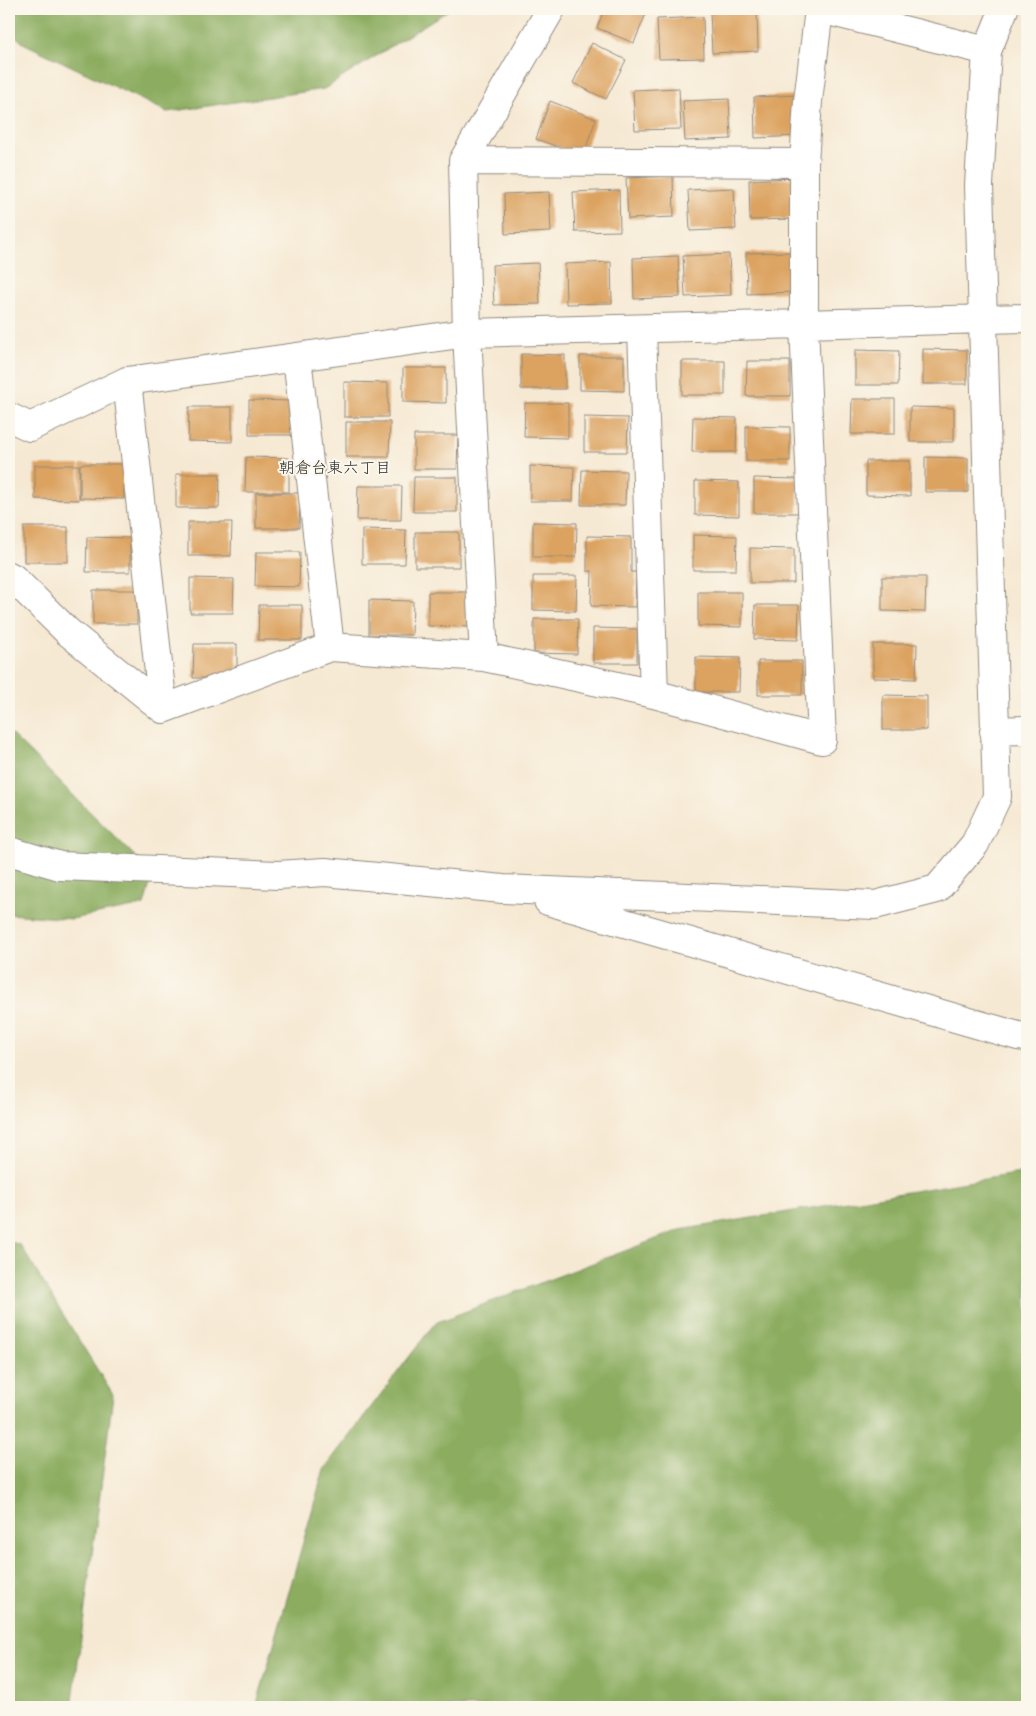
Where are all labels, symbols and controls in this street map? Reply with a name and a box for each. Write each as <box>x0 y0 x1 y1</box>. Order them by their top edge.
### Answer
district label: 朝倉台東六丁目 <box>279 459 391 480</box>

